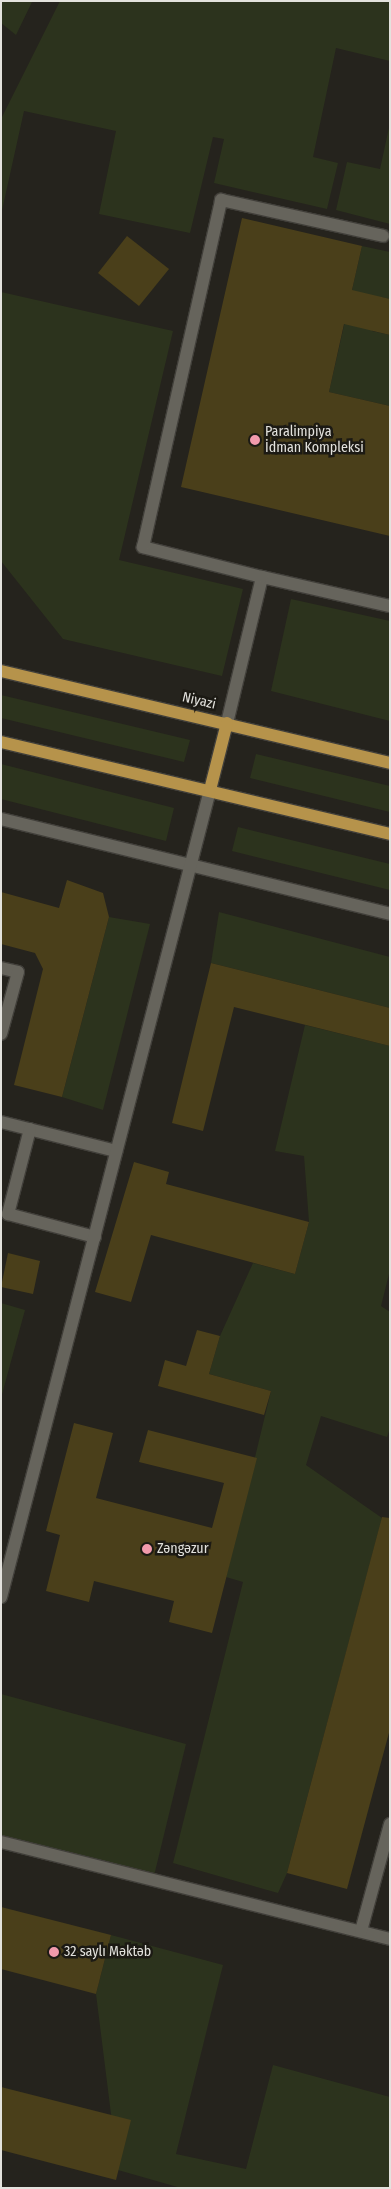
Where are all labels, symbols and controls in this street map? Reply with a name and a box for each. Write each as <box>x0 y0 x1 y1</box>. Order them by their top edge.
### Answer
place label: Paralimpiya İdman Kompleksi <box>265 424 364 457</box>
marker: Paralimpiya İdman Kompleksi <box>249 434 261 446</box>
street label: Niyazi <box>181 689 217 713</box>
place label: Zəngəzur <box>157 1541 209 1557</box>
marker: Zəngəzur <box>141 1543 153 1555</box>
place label: 32 saylı Məktəb <box>64 1944 151 1960</box>
marker: 32 saylı Məktəb <box>48 1946 60 1958</box>

